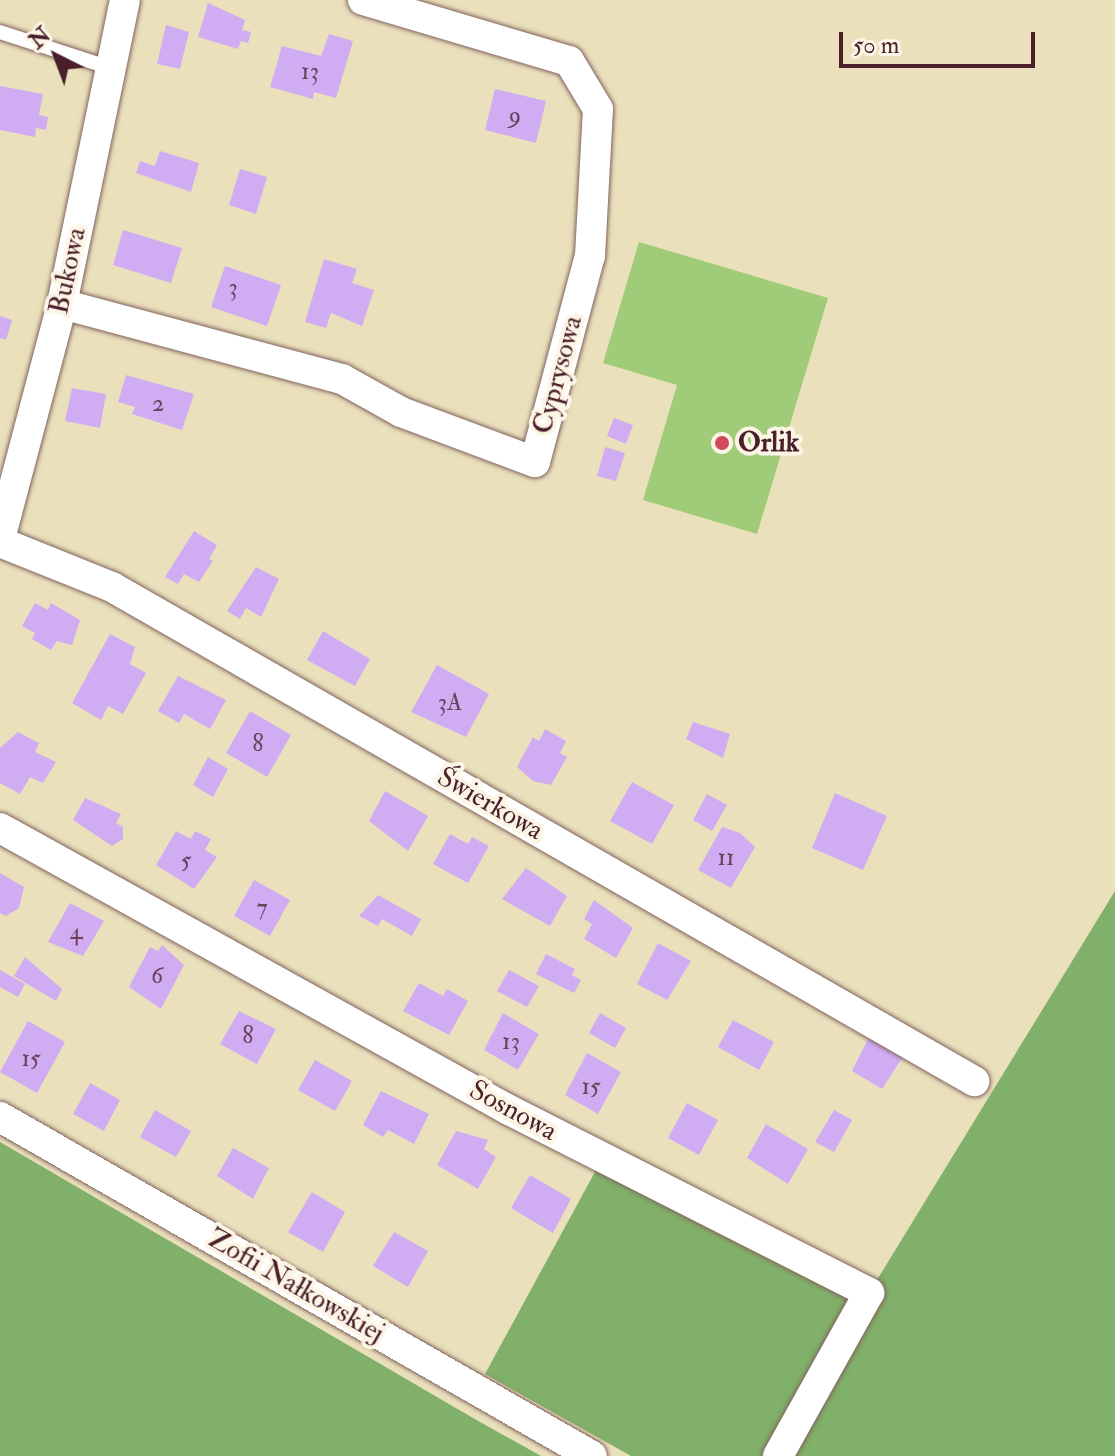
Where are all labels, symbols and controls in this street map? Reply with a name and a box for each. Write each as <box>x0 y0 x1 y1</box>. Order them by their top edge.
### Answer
north arrow <box>16 16 96 96</box>
scale bar <box>843 16 1039 66</box>
text: N <box>23 21 57 55</box>
text: 50 m <box>853 30 899 61</box>
house number: 13 <box>301 58 319 86</box>
house number: 9 <box>509 102 521 130</box>
street label: Bukowa <box>42 225 94 317</box>
house number: 3 <box>228 274 238 302</box>
street label: Cyprysowa <box>526 312 590 438</box>
house number: 2 <box>152 390 164 418</box>
place label: Orlik <box>738 426 799 460</box>
marker: Orlik <box>713 434 731 452</box>
house number: 3A <box>438 689 462 717</box>
house number: 8 <box>252 730 264 758</box>
street label: Świerkowa <box>431 760 549 848</box>
house number: 11 <box>717 844 735 872</box>
house number: 5 <box>181 847 191 875</box>
house number: 7 <box>256 894 268 922</box>
house number: 4 <box>70 918 82 946</box>
house number: 6 <box>151 962 163 990</box>
house number: 8 <box>242 1022 254 1050</box>
house number: 13 <box>502 1028 520 1056</box>
house number: 15 <box>21 1045 41 1073</box>
street label: Sosnowa <box>463 1073 563 1149</box>
house number: 15 <box>581 1073 601 1101</box>
street label: Zofii Nałkowskiej <box>202 1222 390 1350</box>

